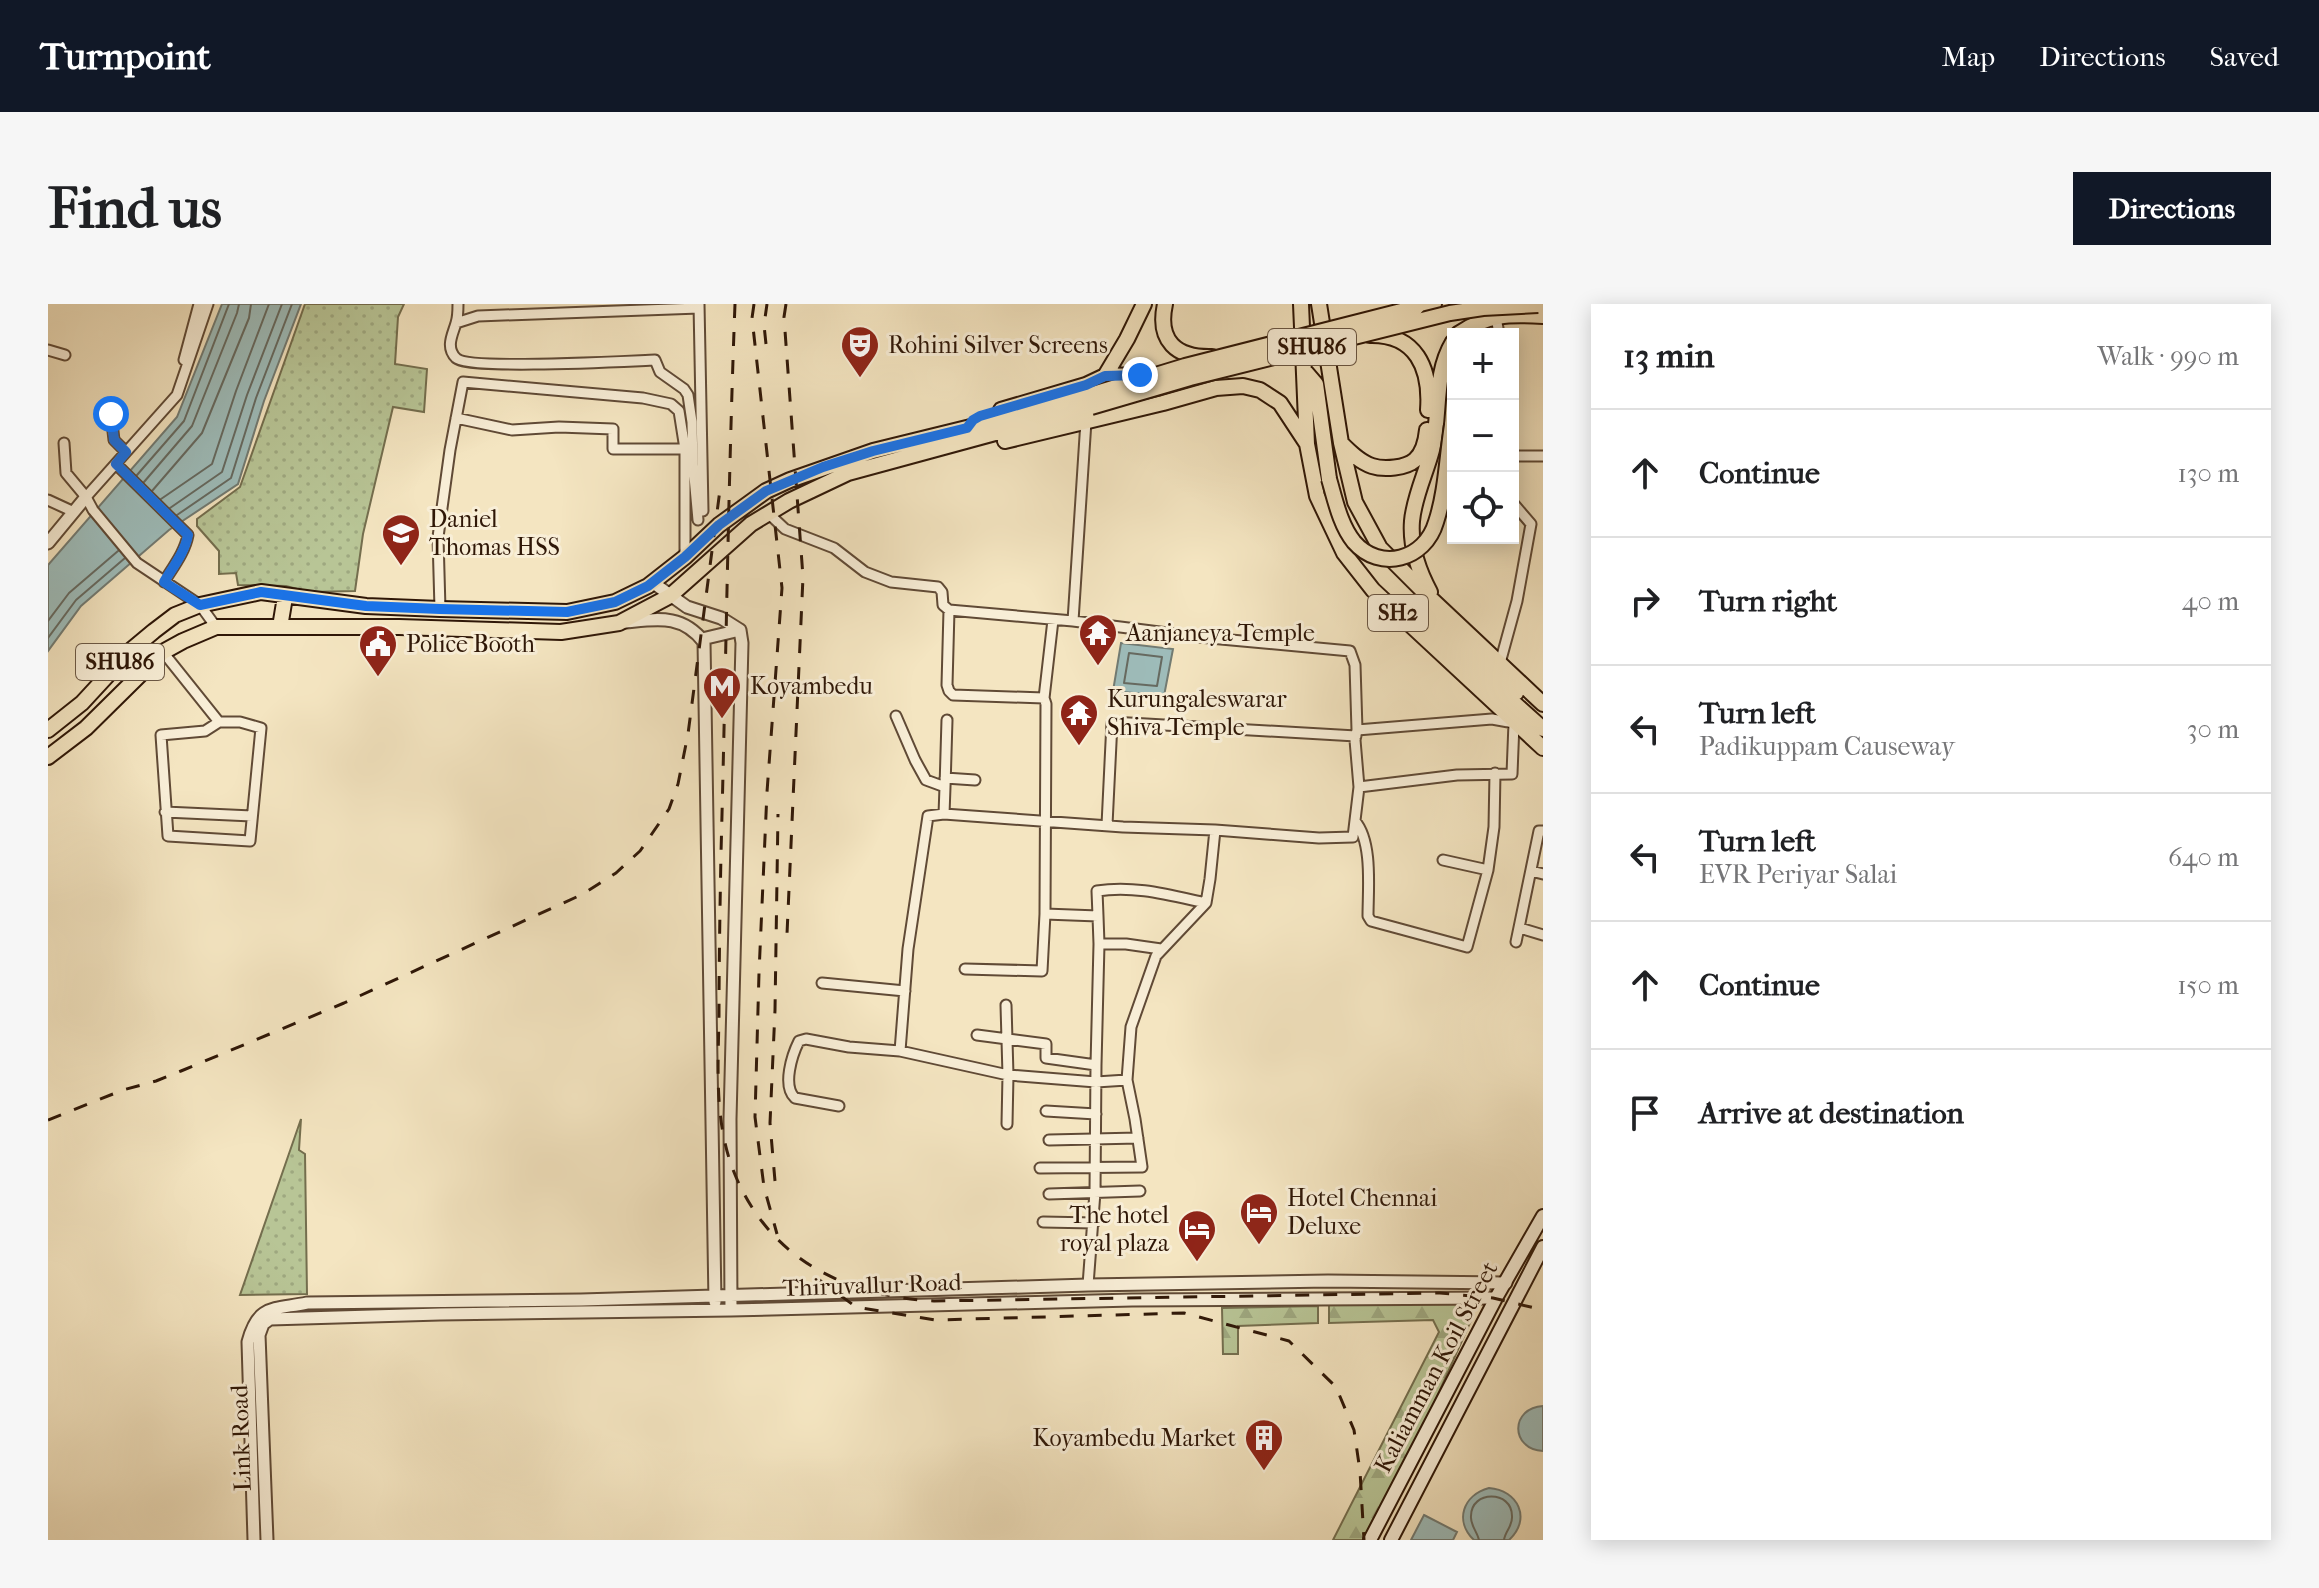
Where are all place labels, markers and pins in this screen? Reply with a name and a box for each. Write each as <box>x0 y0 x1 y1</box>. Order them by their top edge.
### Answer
theatre icon: Rohini Silver Screens <box>839 324 881 379</box>
place label: Rohini Silver Screens <box>888 331 1108 359</box>
place label: Daniel Thomas HSS <box>429 505 560 561</box>
school or university icon: Daniel Thomas HSS <box>380 512 422 567</box>
temple icon: Aanjaneya Temple <box>1077 612 1119 667</box>
place label: Aanjaneya Temple <box>1125 619 1315 647</box>
public building icon: Police Booth <box>357 623 399 678</box>
place label: Police Booth <box>406 630 536 658</box>
metro station icon: Koyambedu <box>701 665 743 720</box>
place label: Koyambedu <box>750 672 873 700</box>
place label: Kurungaleswarar Shiva Temple <box>1107 685 1287 741</box>
temple icon: Kurungaleswarar Shiva Temple <box>1058 692 1100 747</box>
place label: Hotel Chennai Deluxe <box>1287 1184 1437 1240</box>
hotel icon: Hotel Chennai Deluxe <box>1238 1191 1280 1246</box>
place label: The hotel royal plaza <box>1060 1201 1170 1257</box>
hotel icon: The hotel royal plaza <box>1176 1208 1218 1263</box>
building icon: Koyambedu Market <box>1243 1417 1285 1472</box>
place label: Koyambedu Market <box>1032 1424 1236 1452</box>

